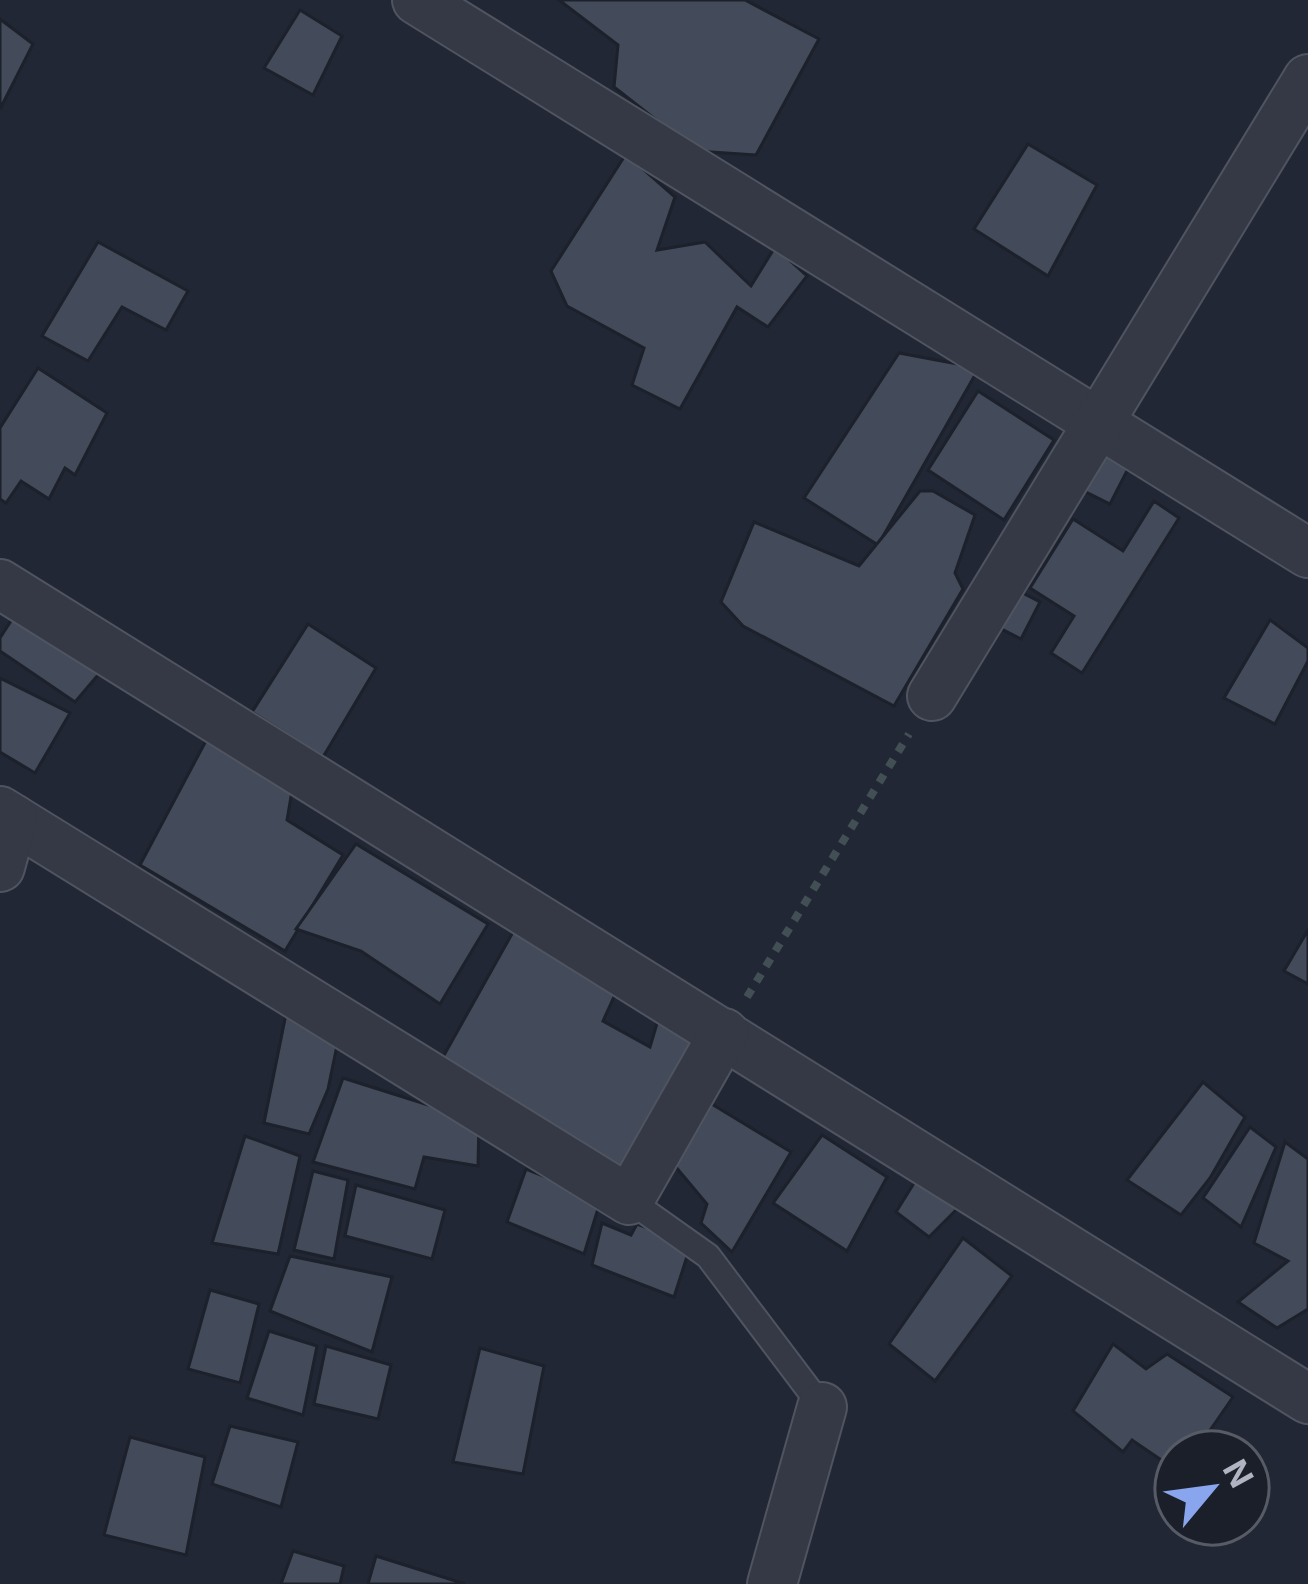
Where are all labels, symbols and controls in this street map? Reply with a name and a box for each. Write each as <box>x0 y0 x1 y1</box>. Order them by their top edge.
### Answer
north arrow <box>1152 1428 1272 1548</box>
text: N <box>1215 1453 1262 1494</box>

